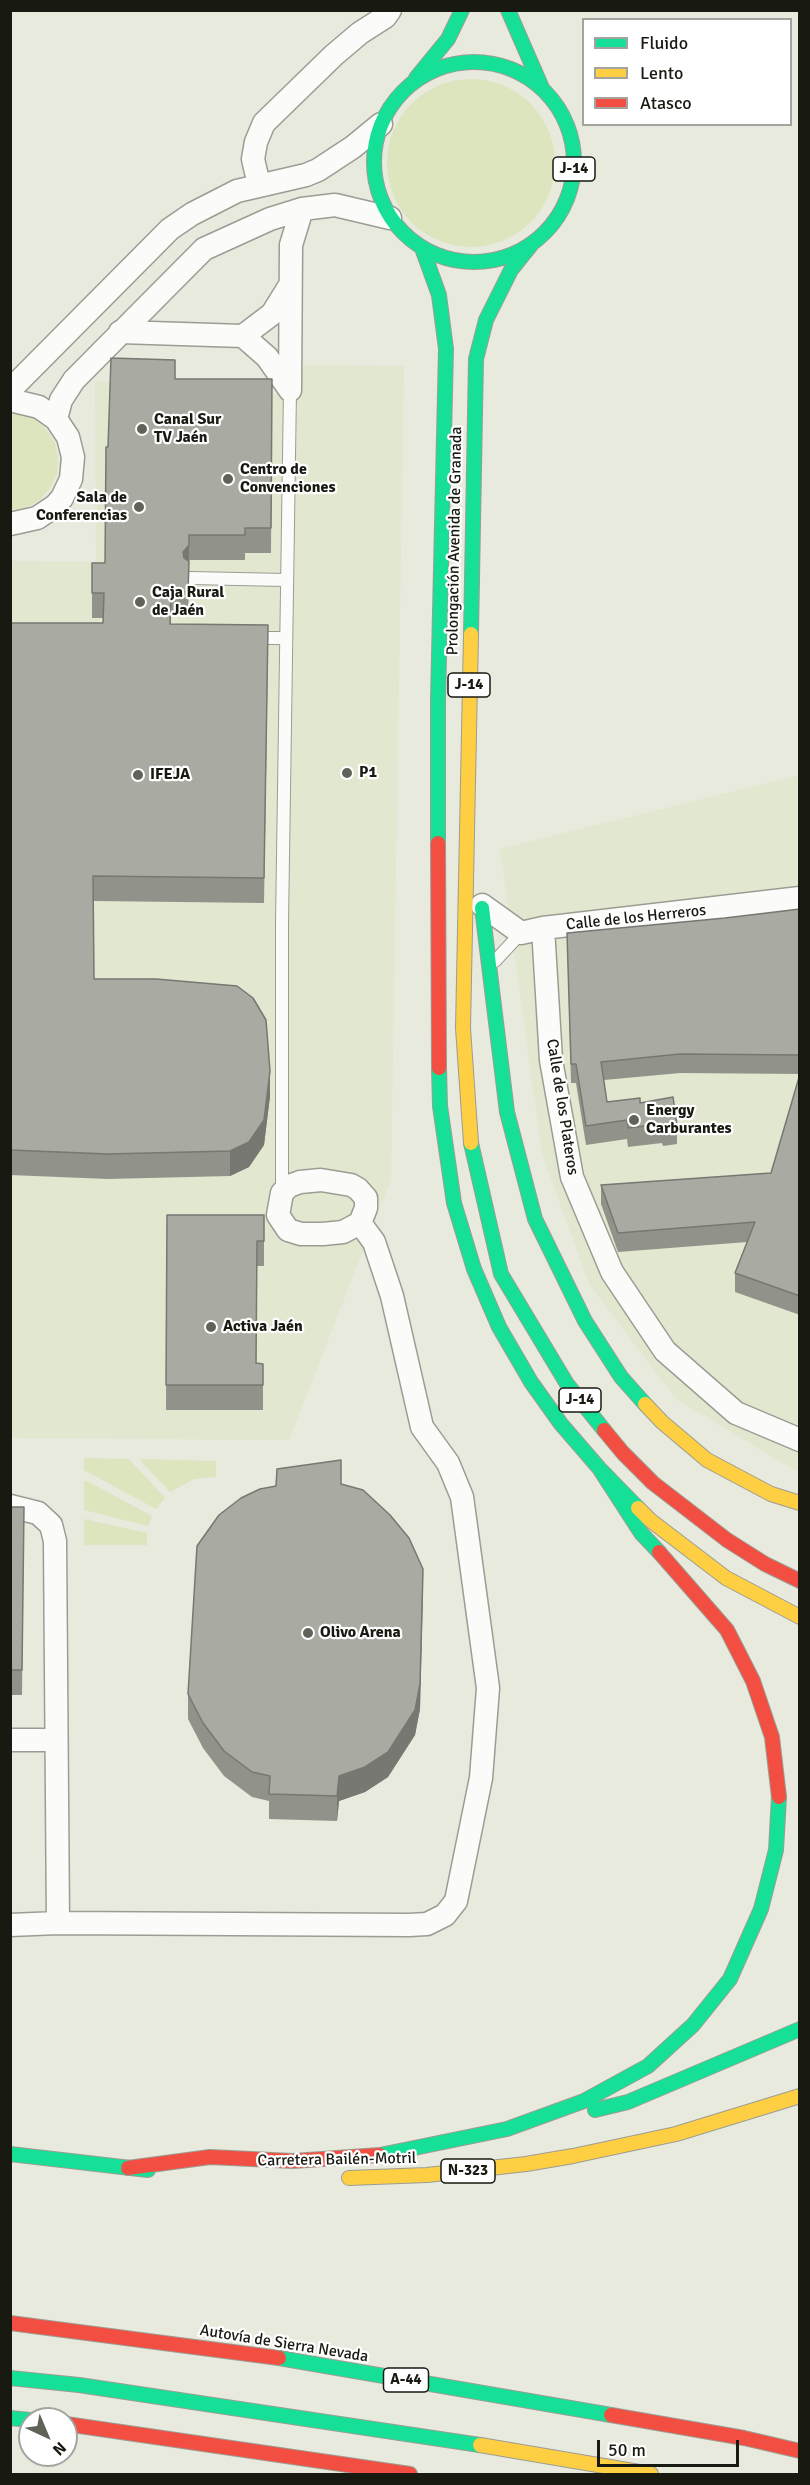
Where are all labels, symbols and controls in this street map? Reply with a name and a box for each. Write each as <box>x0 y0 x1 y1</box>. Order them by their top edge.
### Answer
legend <box>582 18 792 126</box>
text: Fluido <box>640 32 688 54</box>
text: Lento <box>640 62 683 84</box>
text: Atasco <box>640 92 692 114</box>
road number: J-14 <box>553 157 595 181</box>
place label: Canal Sur TV Jaén <box>154 410 221 448</box>
marker: Canal Sur TV Jaén <box>135 422 149 436</box>
street label: Prolongación Avenida de Granada <box>443 426 467 656</box>
place label: Centro de Convenciones <box>240 460 335 498</box>
marker: Centro de Convenciones <box>221 472 235 486</box>
place label: Sala de Conferencias <box>36 488 127 526</box>
marker: Sala de Conferencias <box>132 500 146 514</box>
place label: Caja Rural de Jaén <box>152 583 224 621</box>
marker: Caja Rural de Jaén <box>133 595 147 609</box>
road number: J-14 <box>448 673 490 697</box>
place label: P1 <box>359 763 377 783</box>
place label: IFEJA <box>150 765 190 785</box>
marker: P1 <box>340 766 354 780</box>
marker: IFEJA <box>131 768 145 782</box>
street label: Calle de los Herreros <box>565 901 707 935</box>
street label: Calle de los Plateros <box>542 1037 582 1177</box>
place label: Energy Carburantes <box>646 1101 732 1139</box>
marker: Energy Carburantes <box>627 1113 641 1127</box>
place label: Activa Jaén <box>223 1317 303 1337</box>
marker: Activa Jaén <box>204 1320 218 1334</box>
road number: J-14 <box>559 1388 601 1412</box>
place label: Olivo Arena <box>320 1623 401 1643</box>
marker: Olivo Arena <box>301 1626 315 1640</box>
street label: Carretera Bailén-Motril <box>257 2149 417 2171</box>
road number: N-323 <box>441 2159 495 2183</box>
street label: Autovía de Sierra Nevada <box>198 2321 370 2367</box>
road number: A-44 <box>384 2368 428 2392</box>
north arrow <box>18 2407 78 2467</box>
scale bar <box>600 2428 742 2466</box>
text: N <box>48 2437 70 2460</box>
text: 50 m <box>608 2439 646 2461</box>

